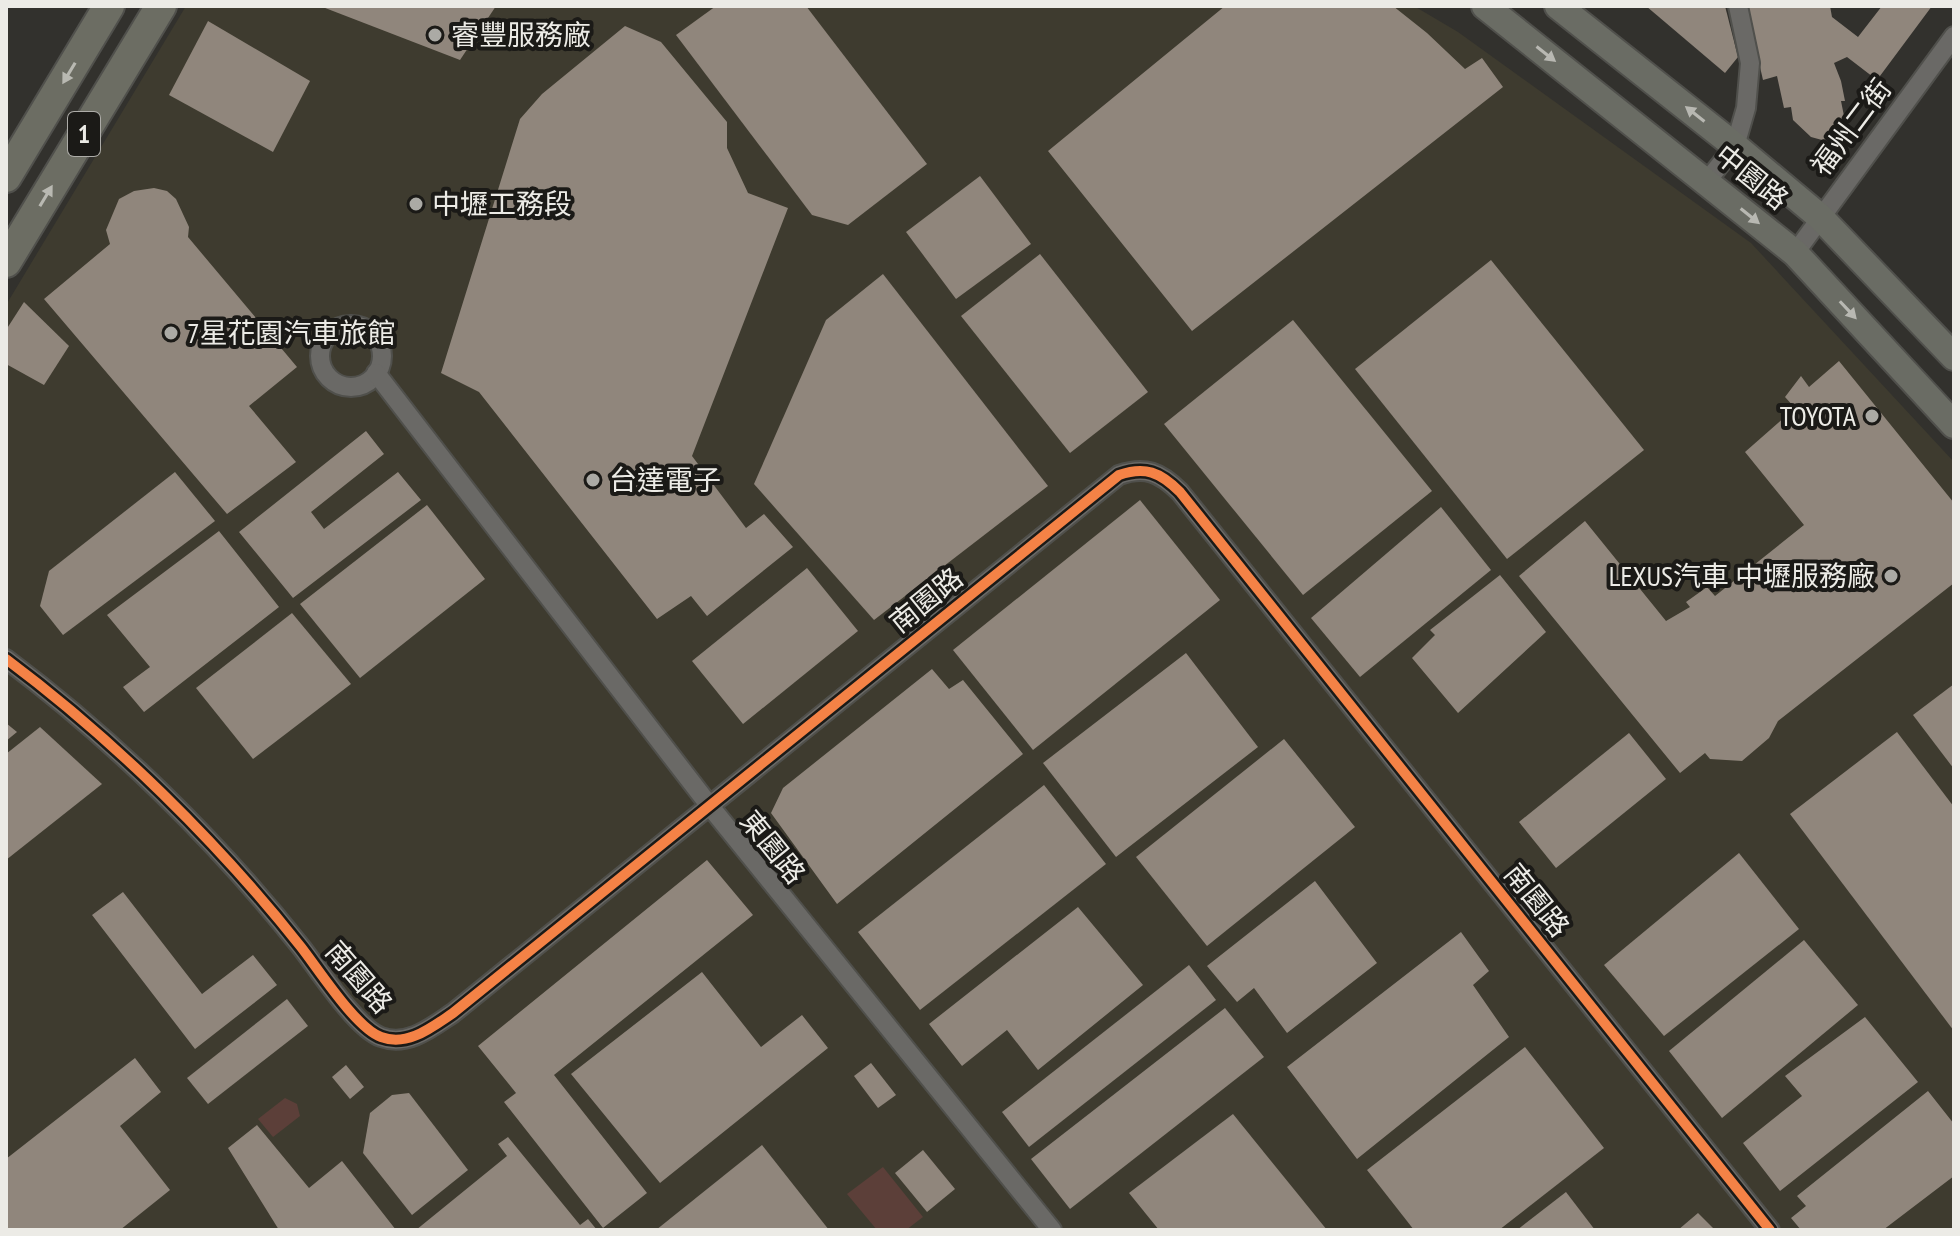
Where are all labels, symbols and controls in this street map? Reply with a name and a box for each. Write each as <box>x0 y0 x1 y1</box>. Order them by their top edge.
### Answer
place label: 睿豐服務廠 <box>451 16 591 53</box>
marker: 睿豐服務廠 <box>426 26 444 44</box>
one-way arrow <box>1536 46 1556 62</box>
one-way arrow <box>62 62 76 84</box>
street label: 福州二街 <box>1802 71 1899 183</box>
one-way arrow <box>1685 106 1705 123</box>
road number: 1 <box>68 112 100 156</box>
street label: 中園路 <box>1708 136 1797 217</box>
one-way arrow <box>39 185 53 207</box>
place label: 中壢工務段 <box>432 185 572 222</box>
marker: 中壢工務段 <box>407 195 425 213</box>
one-way arrow <box>1740 207 1760 224</box>
one-way arrow <box>1838 300 1856 319</box>
place label: 7星花園汽車旅館 <box>187 314 396 351</box>
marker: 7星花園汽車旅館 <box>162 324 180 342</box>
place label: TOYOTA <box>1780 397 1857 434</box>
marker: TOYOTA <box>1863 407 1881 425</box>
place label: 台達電子 <box>609 461 721 498</box>
marker: 台達電子 <box>584 471 602 489</box>
place label: LEXUS汽車 中壢服務廠 <box>1609 557 1875 594</box>
street label: 南園路 <box>881 559 970 640</box>
marker: LEXUS汽車 中壢服務廠 <box>1882 567 1900 585</box>
street label: 東園路 <box>733 802 814 891</box>
street label: 南園路 <box>1497 855 1578 944</box>
street label: 南園路 <box>318 933 401 1021</box>

